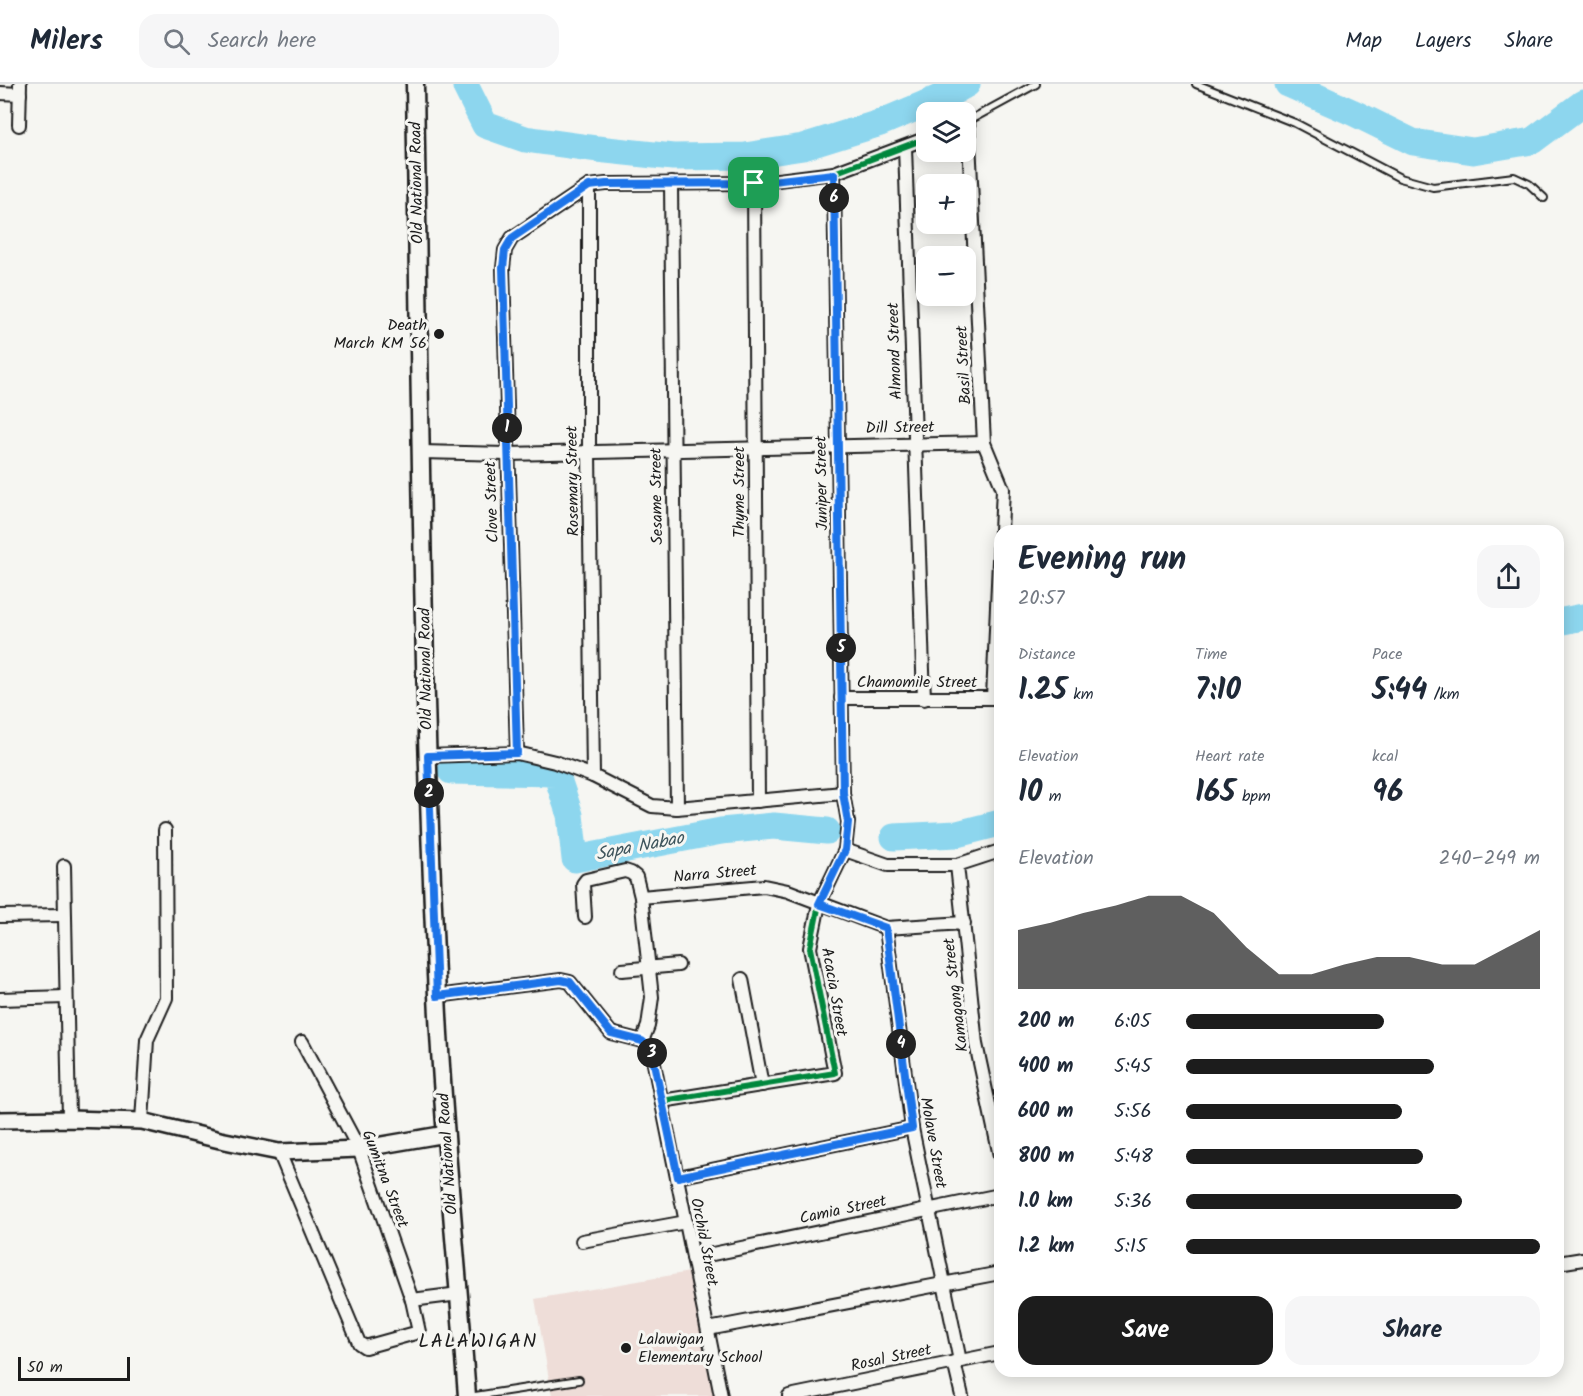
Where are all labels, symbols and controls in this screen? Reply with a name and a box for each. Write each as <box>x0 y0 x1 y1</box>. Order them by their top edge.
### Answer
search box <box>139 14 559 68</box>
text: Milers <box>30 19 103 64</box>
text: Search here <box>208 24 316 59</box>
icon: search <box>160 25 193 58</box>
text: Map <box>1345 25 1382 58</box>
text: Layers <box>1415 25 1471 58</box>
text: Share <box>1504 25 1553 58</box>
map controls <box>916 102 976 306</box>
button: layers <box>916 102 976 162</box>
street label: Old National Road <box>403 121 431 244</box>
pin <box>728 157 779 208</box>
icon: arrive <box>737 166 770 199</box>
button: + <box>916 174 976 234</box>
pin: 6 <box>819 183 849 213</box>
text: 6 <box>830 185 838 210</box>
button: − <box>916 246 976 306</box>
street label: Almond Street <box>881 301 909 400</box>
place label: Death March KM 56 <box>333 313 427 356</box>
street label: Basil Street <box>949 324 979 405</box>
marker: Death March KM 56 <box>432 327 446 341</box>
pin: 1 <box>492 413 522 443</box>
text: 1 <box>505 415 509 440</box>
street label: Dill Street <box>865 415 935 441</box>
street label: Rosemary Street <box>560 425 586 537</box>
street label: Juniper Street <box>809 435 835 531</box>
street label: Thyme Street <box>727 445 752 538</box>
street label: Sesame Street <box>644 447 670 545</box>
street label: Clove Street <box>478 460 506 543</box>
text: Evening run <box>1018 534 1186 587</box>
button: share <box>1477 545 1540 608</box>
text: 20:57 <box>1018 583 1065 615</box>
street label: Old National Road <box>412 607 440 730</box>
pin: 5 <box>826 633 856 663</box>
text: 5 <box>837 635 845 660</box>
text: Distance <box>1018 642 1076 667</box>
text: Time <box>1195 642 1227 667</box>
text: Pace <box>1372 642 1403 667</box>
text: 1.25 <box>1018 667 1067 715</box>
text: 7:10 <box>1195 667 1241 715</box>
text: 5:44 <box>1372 667 1427 715</box>
street label: Chamomile Street <box>857 670 978 695</box>
text: km <box>1067 682 1094 707</box>
text: /km <box>1427 682 1460 707</box>
text: Elevation <box>1018 744 1079 769</box>
text: Heart rate <box>1195 744 1265 769</box>
text: kcal <box>1372 744 1398 769</box>
text: 10 <box>1018 769 1042 817</box>
text: 165 <box>1195 769 1236 817</box>
text: 96 <box>1372 769 1403 817</box>
pin: 2 <box>414 778 444 808</box>
text: 2 <box>424 780 434 805</box>
text: m <box>1042 784 1062 809</box>
text: bpm <box>1236 784 1271 809</box>
water label: Sapa Nabao <box>594 824 688 870</box>
text: Elevation <box>1018 843 1094 875</box>
text: 240–249 m <box>1439 843 1540 875</box>
street label: Narra Street <box>672 858 758 890</box>
street label: Kamagong Street <box>936 936 975 1054</box>
street label: Acacia Street <box>814 946 854 1039</box>
text: 200 m <box>1018 1006 1074 1038</box>
text: 6:05 <box>1114 1006 1151 1038</box>
pin: 4 <box>886 1029 916 1059</box>
text: 4 <box>897 1031 905 1056</box>
pin: 3 <box>637 1038 667 1068</box>
text: 3 <box>648 1040 656 1065</box>
text: 400 m <box>1018 1051 1074 1083</box>
text: 5:45 <box>1114 1051 1151 1083</box>
street label: Old National Road <box>431 1091 465 1216</box>
street label: Molave Street <box>913 1095 953 1191</box>
text: 600 m <box>1018 1096 1073 1128</box>
text: 5:56 <box>1114 1096 1152 1128</box>
street label: Gumitna Street <box>355 1126 415 1232</box>
text: 800 m <box>1018 1141 1074 1173</box>
text: 5:48 <box>1114 1141 1153 1173</box>
text: 1.0 km <box>1018 1186 1073 1218</box>
text: 5:36 <box>1114 1186 1152 1218</box>
street label: Camia Street <box>797 1188 889 1231</box>
street label: Orchid Street <box>683 1196 725 1289</box>
text: 1.2 km <box>1018 1231 1074 1263</box>
text: 5:15 <box>1114 1231 1147 1263</box>
button: Save <box>1018 1296 1273 1365</box>
button: Share <box>1285 1296 1540 1365</box>
district label: LALAWIGAN <box>418 1326 538 1358</box>
place label: Lalawigan Elementary School <box>638 1327 763 1370</box>
street label: Rosal Street <box>848 1337 934 1379</box>
marker: Lalawigan Elementary School <box>619 1341 633 1355</box>
scale bar <box>18 1354 130 1382</box>
text: 50 m <box>27 1355 63 1380</box>

